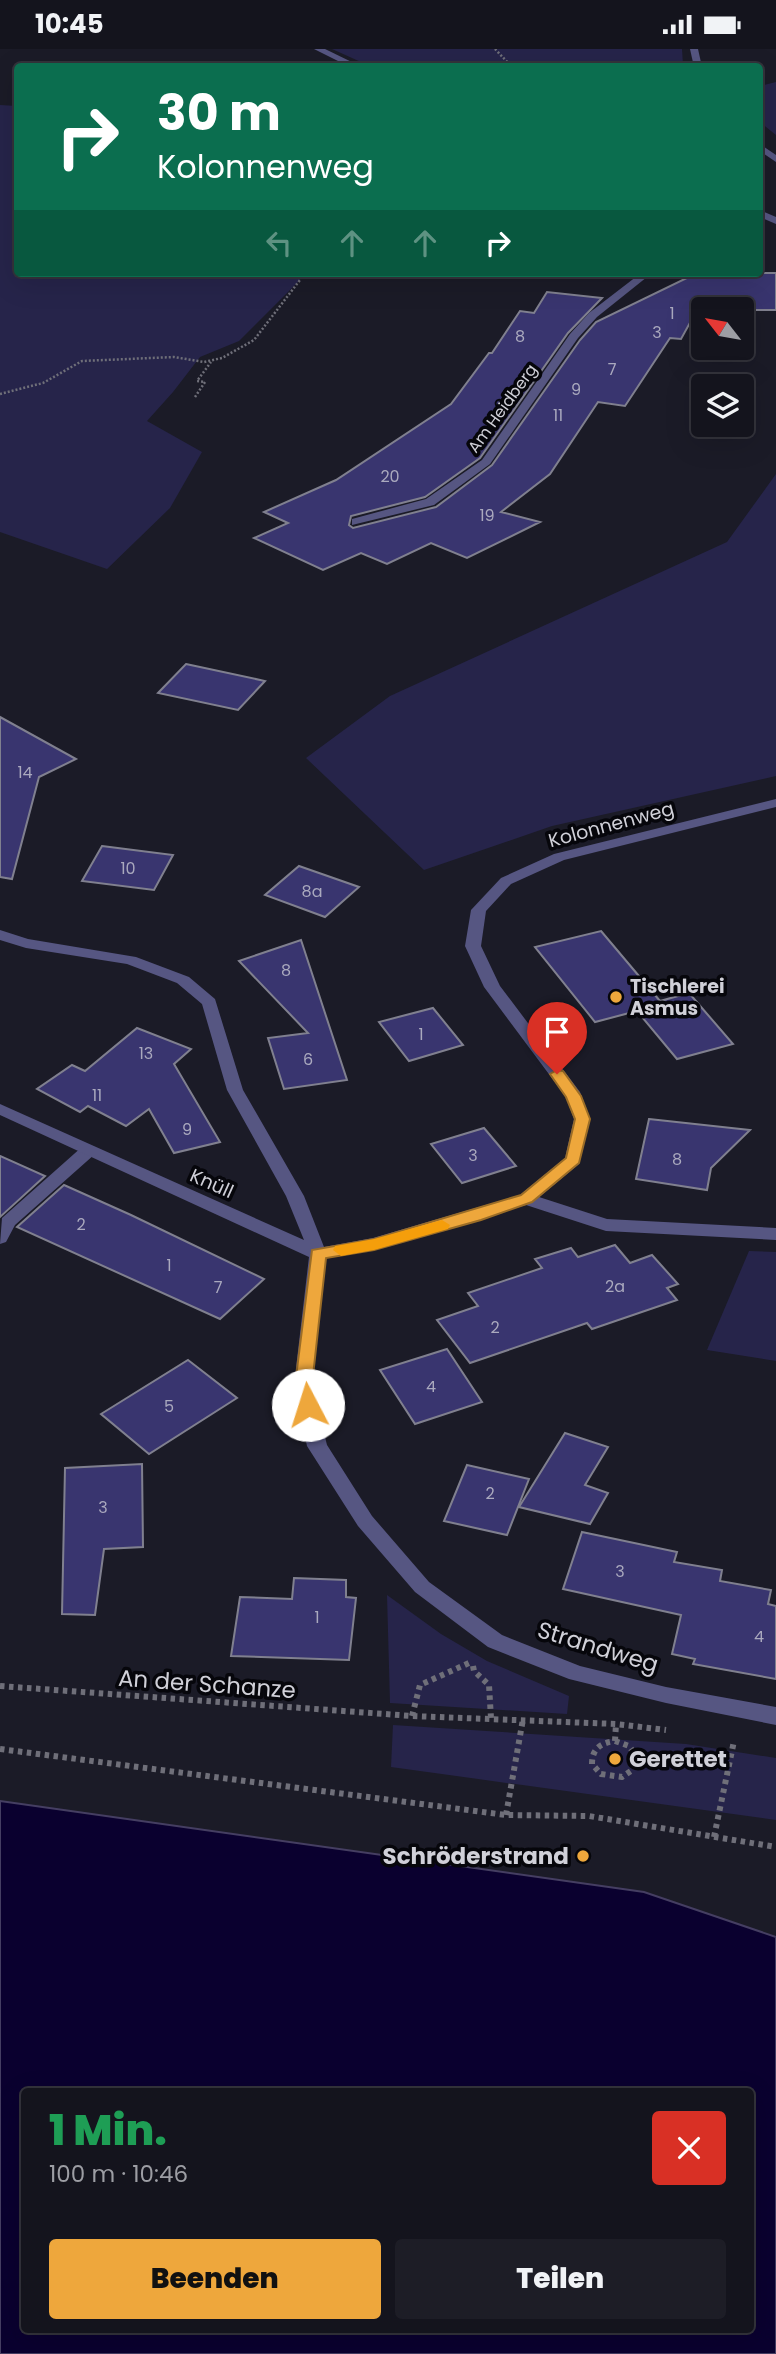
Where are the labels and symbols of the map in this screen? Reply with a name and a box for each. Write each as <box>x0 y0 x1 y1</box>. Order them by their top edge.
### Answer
north arrow <box>691 297 754 361</box>
house number: 1 <box>669 302 675 325</box>
house number: 3 <box>652 321 662 344</box>
house number: 8 <box>515 325 525 348</box>
house number: 7 <box>608 358 617 381</box>
street label: Am Heidberg <box>462 359 543 457</box>
house number: 9 <box>571 378 581 401</box>
house number: 11 <box>553 404 563 427</box>
house number: 20 <box>380 465 400 488</box>
house number: 19 <box>479 504 495 527</box>
house number: 14 <box>17 761 33 784</box>
street label: Kolonnenweg <box>545 795 677 854</box>
house number: 10 <box>120 857 136 880</box>
house number: 8a <box>302 880 322 903</box>
house number: 8 <box>281 959 291 982</box>
place label: Tischlerei Asmus <box>630 973 725 1022</box>
marker: Tischlerei Asmus <box>608 989 624 1005</box>
pin <box>527 1002 587 1074</box>
house number: 1 <box>418 1023 424 1046</box>
house number: 13 <box>139 1042 153 1065</box>
house number: 6 <box>303 1048 313 1071</box>
house number: 11 <box>92 1084 102 1107</box>
house number: 9 <box>182 1118 192 1141</box>
house number: 3 <box>468 1144 478 1167</box>
house number: 8 <box>672 1148 682 1171</box>
street label: Knüll <box>186 1162 238 1205</box>
house number: 2 <box>76 1213 86 1236</box>
house number: 1 <box>166 1254 172 1277</box>
house number: 2a <box>605 1275 625 1298</box>
house number: 7 <box>214 1276 223 1299</box>
house number: 2 <box>490 1316 500 1339</box>
position arrow <box>271 1368 345 1442</box>
house number: 4 <box>426 1375 436 1398</box>
house number: 5 <box>164 1395 174 1418</box>
house number: 2 <box>485 1482 495 1505</box>
house number: 3 <box>98 1496 108 1519</box>
house number: 3 <box>615 1560 625 1583</box>
house number: 1 <box>314 1606 320 1629</box>
street label: Strandweg <box>534 1613 662 1681</box>
house number: 4 <box>754 1625 764 1648</box>
street label: An der Schanze <box>117 1662 297 1706</box>
place label: Gerettet <box>629 1743 727 1775</box>
marker: Gerettet <box>607 1751 623 1767</box>
place label: Schröderstrand <box>383 1840 569 1872</box>
marker: Schröderstrand <box>575 1848 591 1864</box>

